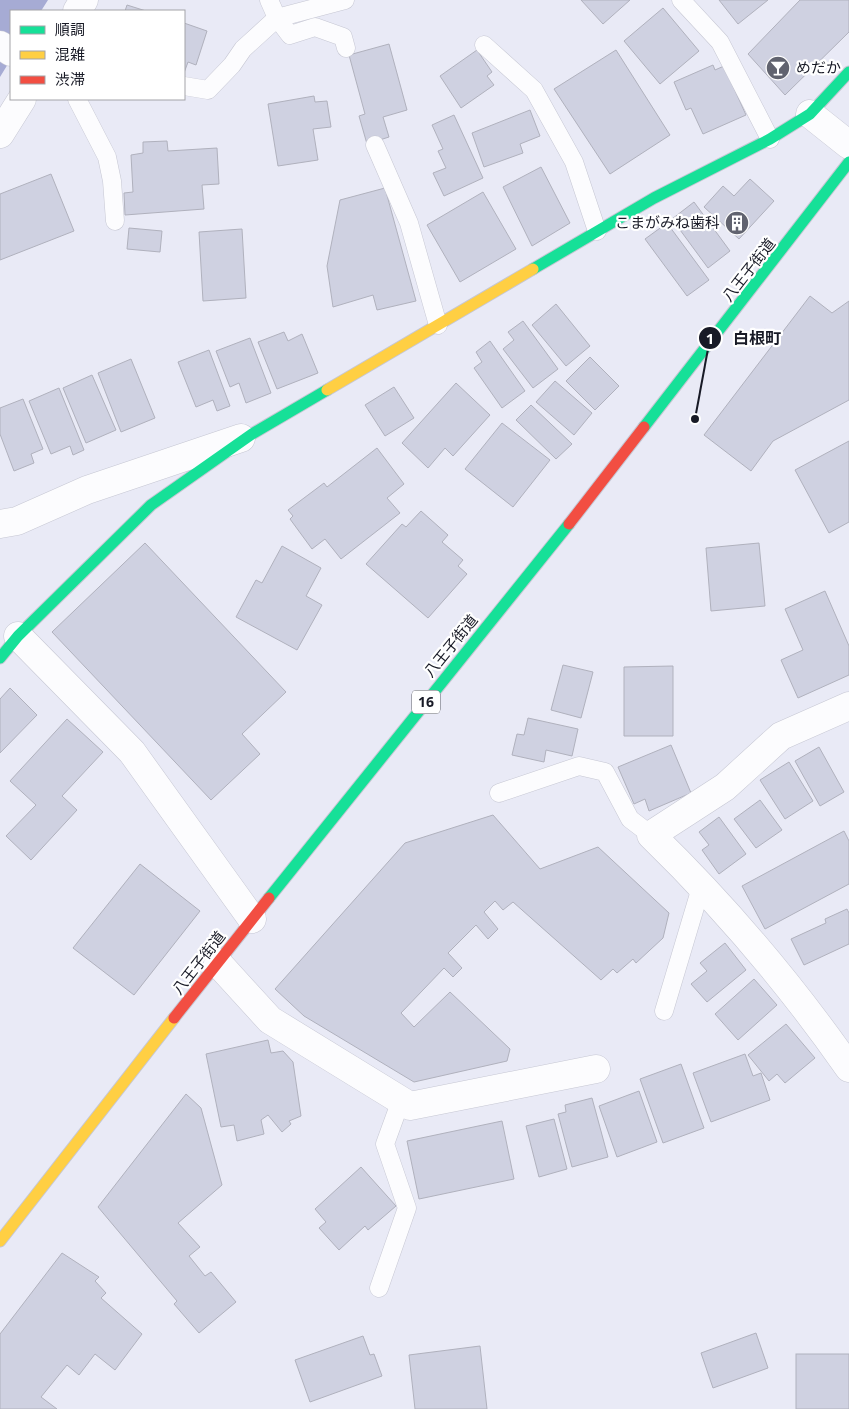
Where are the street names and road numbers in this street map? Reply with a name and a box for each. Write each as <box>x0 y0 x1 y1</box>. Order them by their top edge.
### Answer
street label: 八王子街道 <box>717 234 779 305</box>
street label: 八王子街道 <box>419 610 482 681</box>
road number: 16 <box>412 690 440 714</box>
street label: 八王子街道 <box>167 927 229 998</box>

